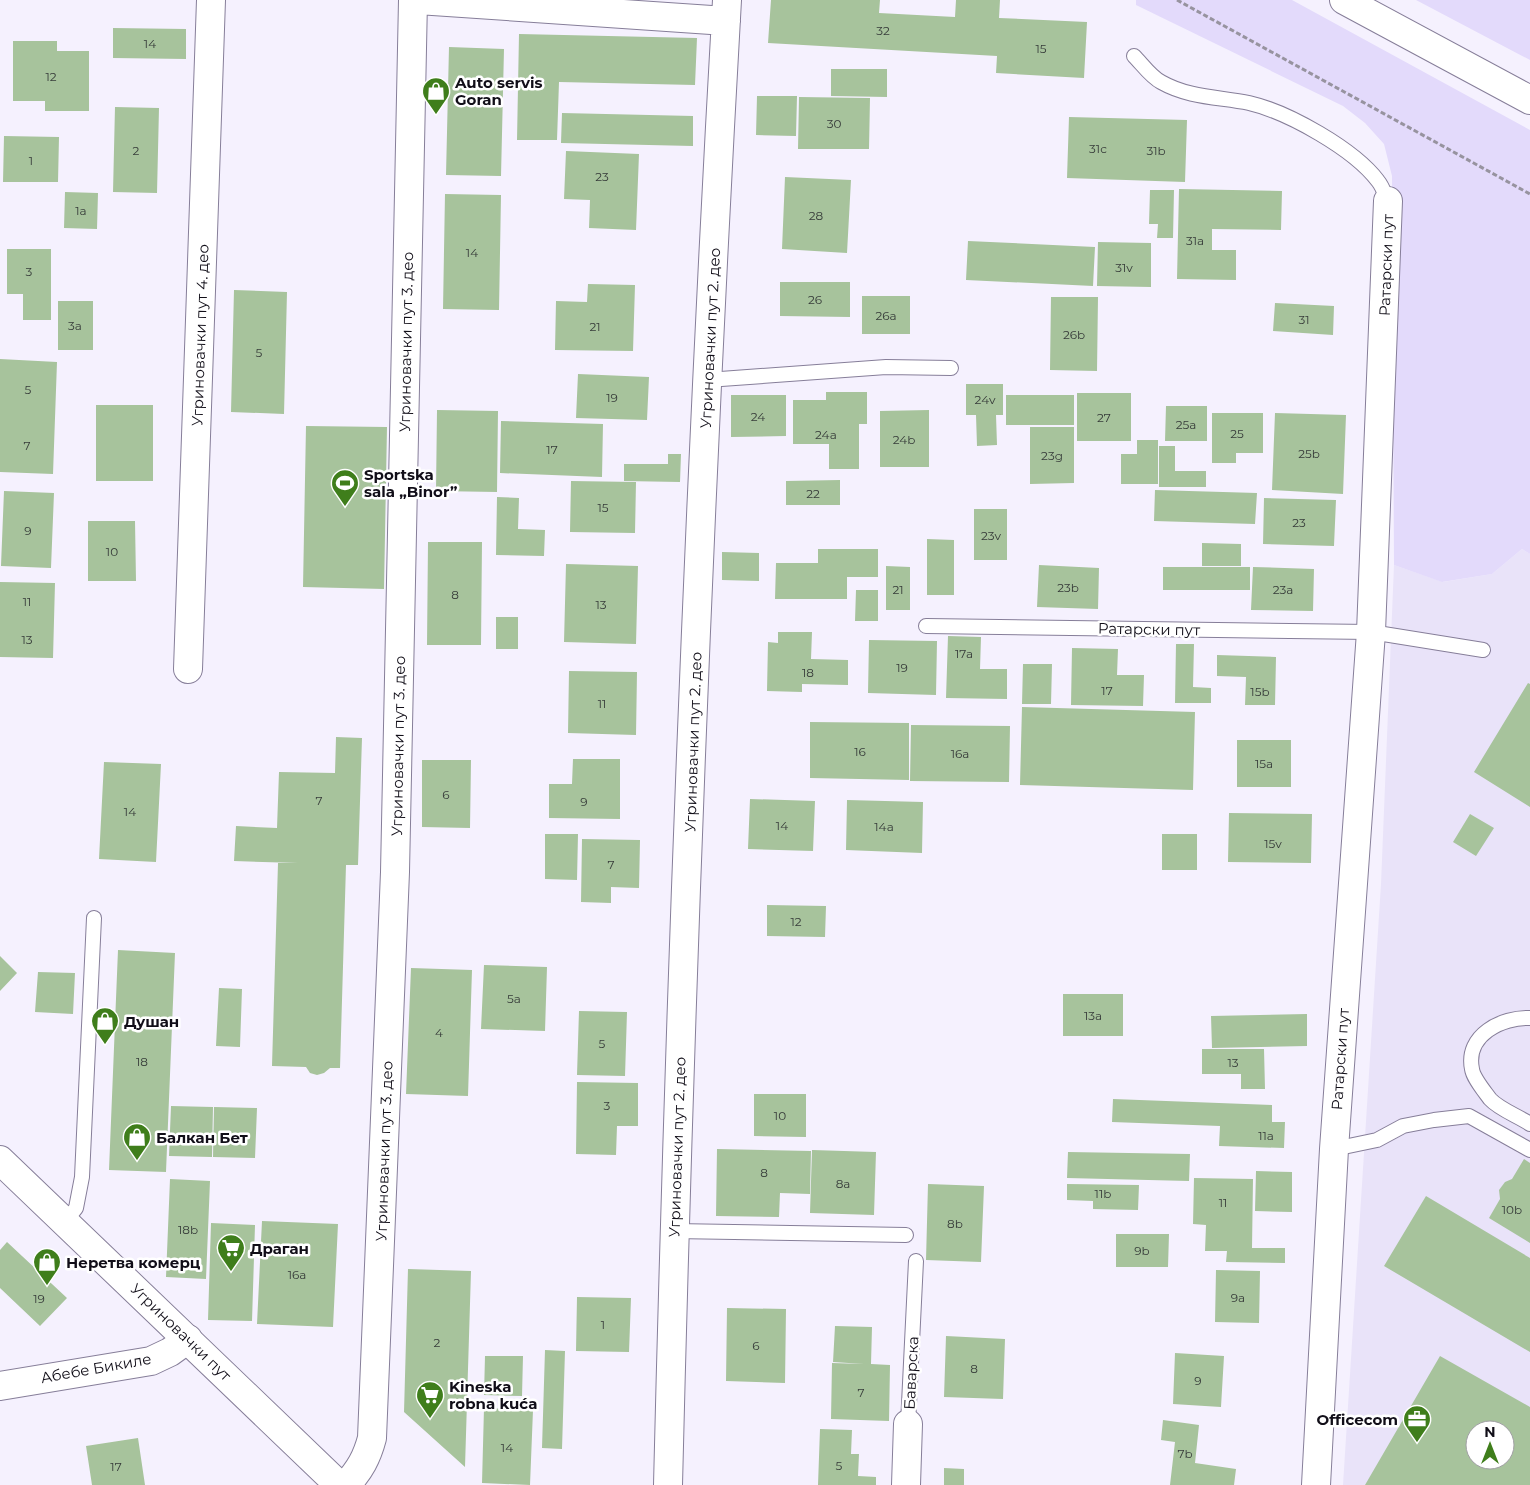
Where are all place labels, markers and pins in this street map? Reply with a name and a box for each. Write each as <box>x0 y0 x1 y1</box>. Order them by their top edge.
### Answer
place label: Auto servis Goran <box>454 73 543 109</box>
shop icon: Auto servis Goran <box>421 76 451 115</box>
place label: Sportska sala „Binor” <box>364 465 457 501</box>
sports icon: Sportska sala „Binor” <box>330 468 360 507</box>
shop icon: Душан <box>90 1006 120 1045</box>
place label: Душан <box>124 1012 179 1031</box>
shop icon: Балкан Бет <box>122 1122 152 1161</box>
place label: Балкан Бет <box>156 1128 248 1147</box>
supermarket icon: Драган <box>216 1233 246 1272</box>
place label: Драган <box>250 1239 309 1258</box>
shop icon: Неретва комерц <box>32 1247 62 1286</box>
place label: Неретва комерц <box>66 1253 201 1272</box>
place label: Kineska robna kuća <box>449 1377 537 1413</box>
supermarket icon: Kineska robna kuća <box>415 1380 445 1419</box>
office icon: Officecom <box>1402 1404 1432 1443</box>
place label: Officecom <box>1317 1410 1398 1429</box>

